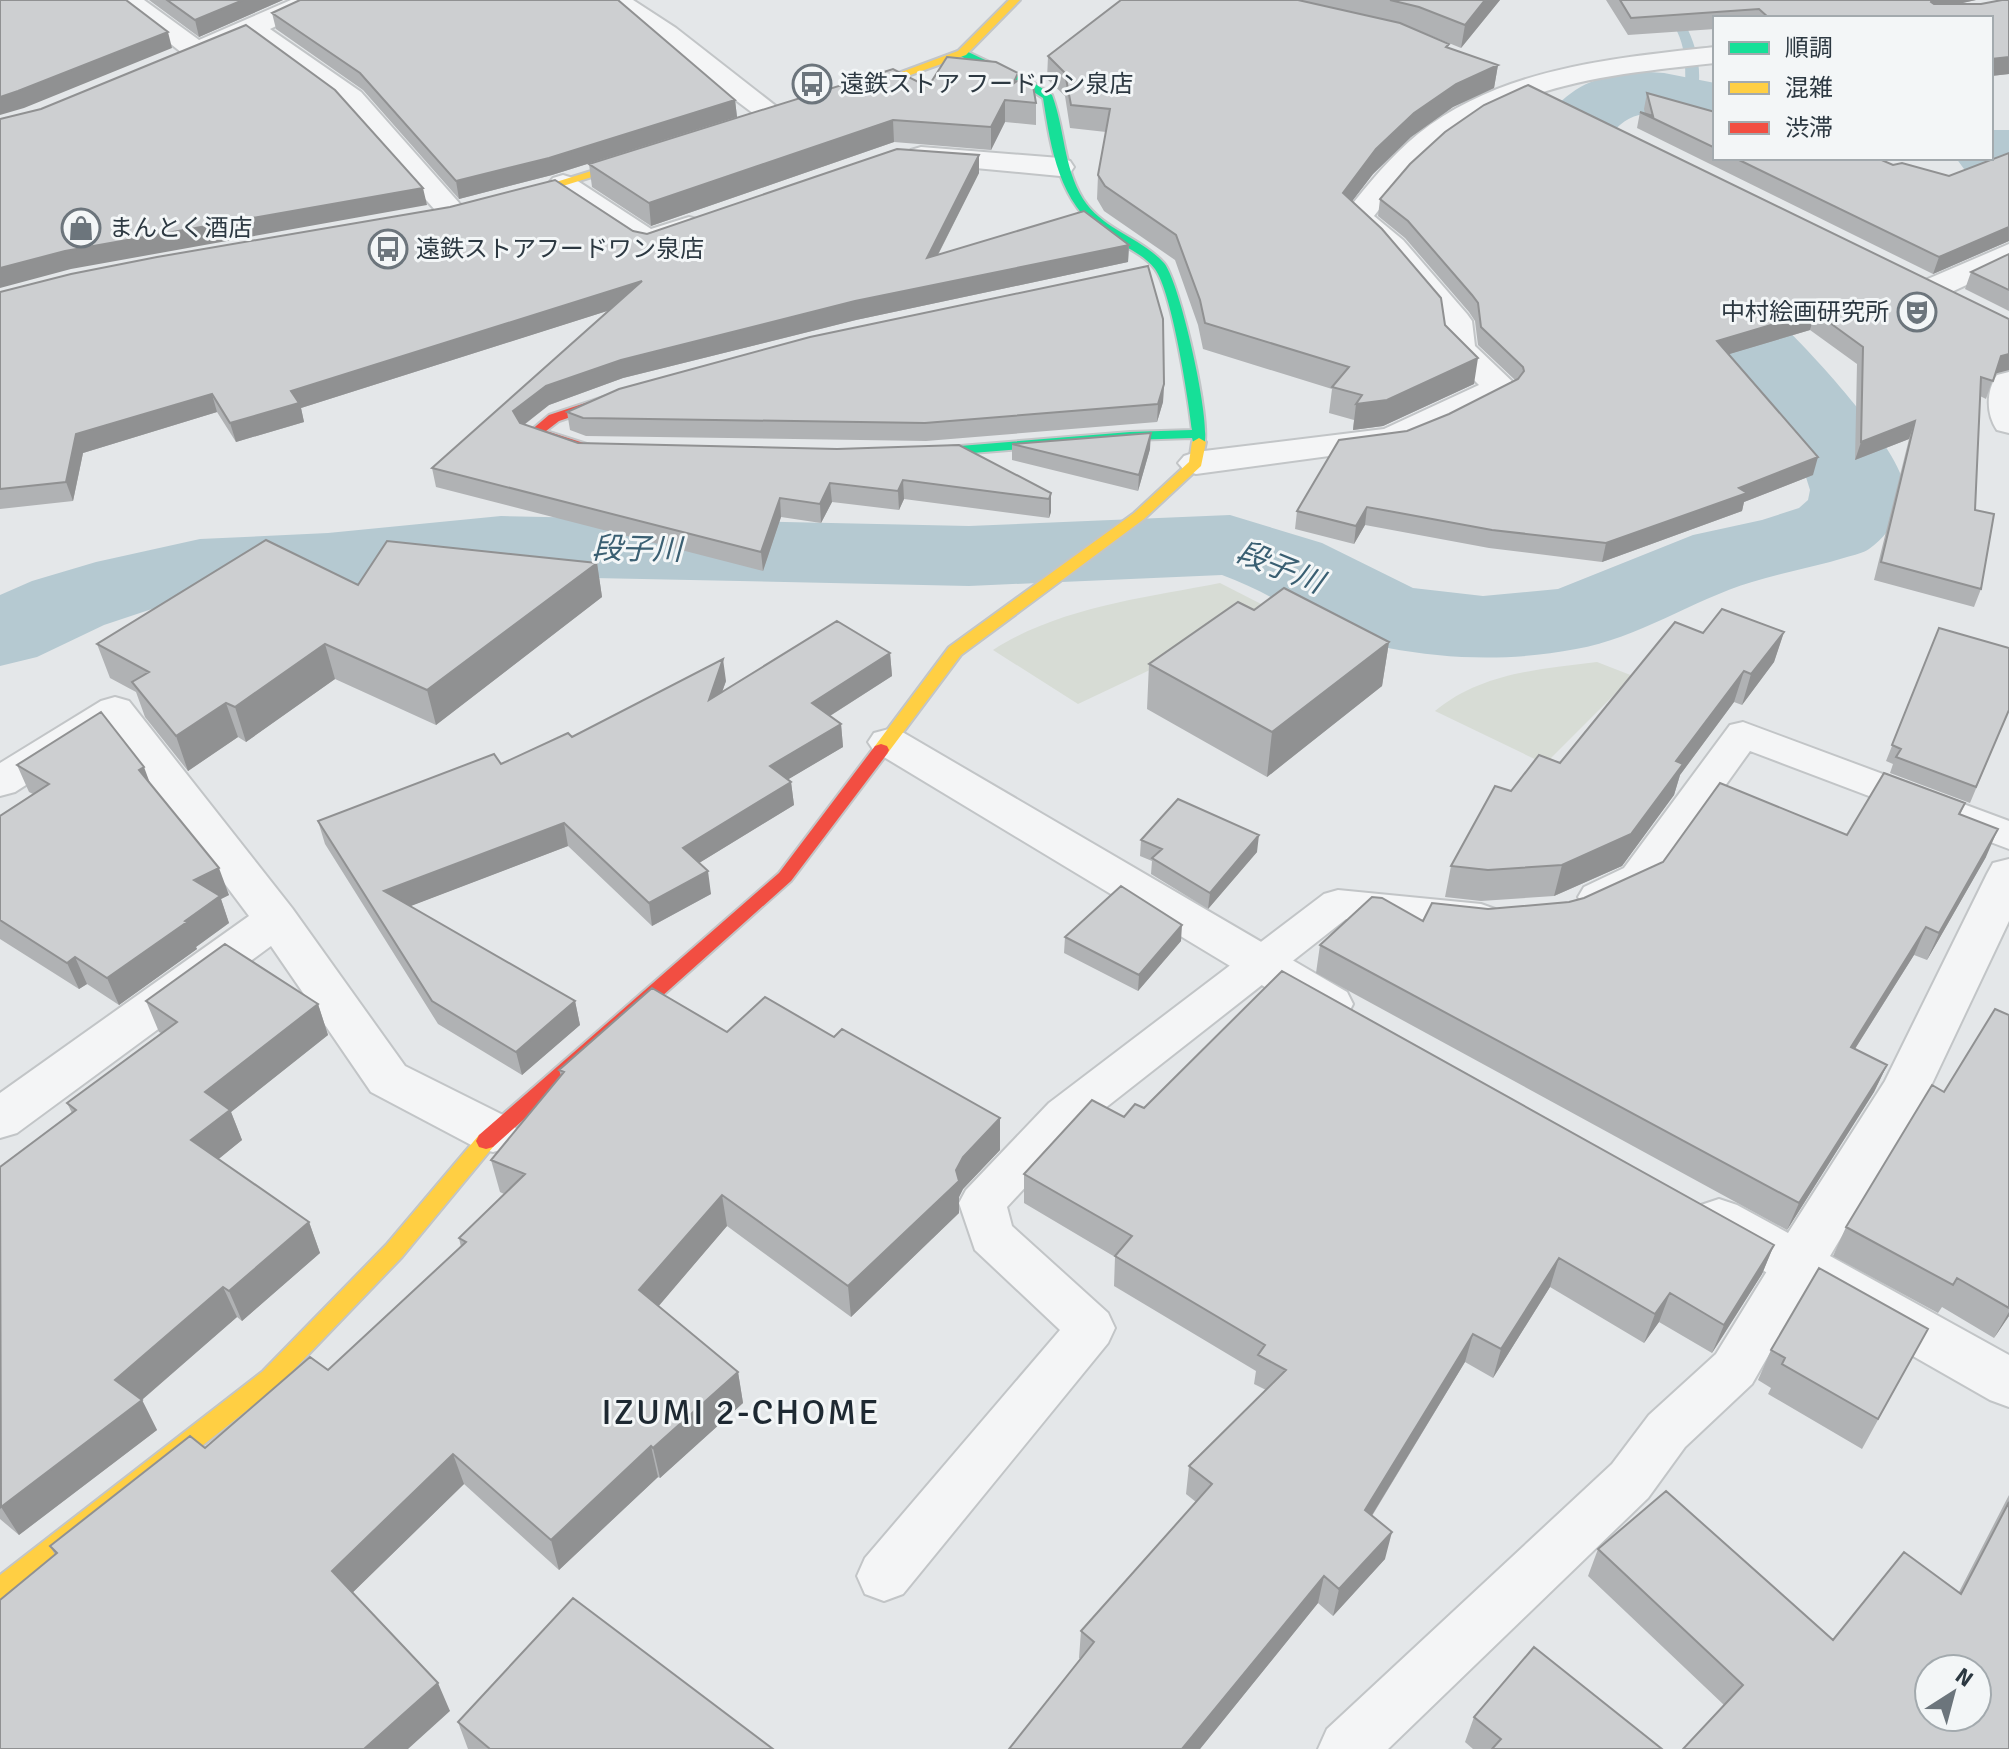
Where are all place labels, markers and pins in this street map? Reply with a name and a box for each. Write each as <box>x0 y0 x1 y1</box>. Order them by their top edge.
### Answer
bus stop icon: 遠鉄ストア フードワン泉店 <box>791 63 833 105</box>
place label: 遠鉄ストア フードワン泉店 <box>840 69 1133 99</box>
shop icon: まんとく酒店 <box>60 207 102 249</box>
place label: まんとく酒店 <box>109 213 252 243</box>
bus stop icon: 遠鉄ストアフードワン泉店 <box>367 228 409 270</box>
place label: 遠鉄ストアフードワン泉店 <box>416 234 704 264</box>
theatre icon: 中村絵画研究所 <box>1896 291 1938 333</box>
place label: 中村絵画研究所 <box>1721 297 1889 327</box>

